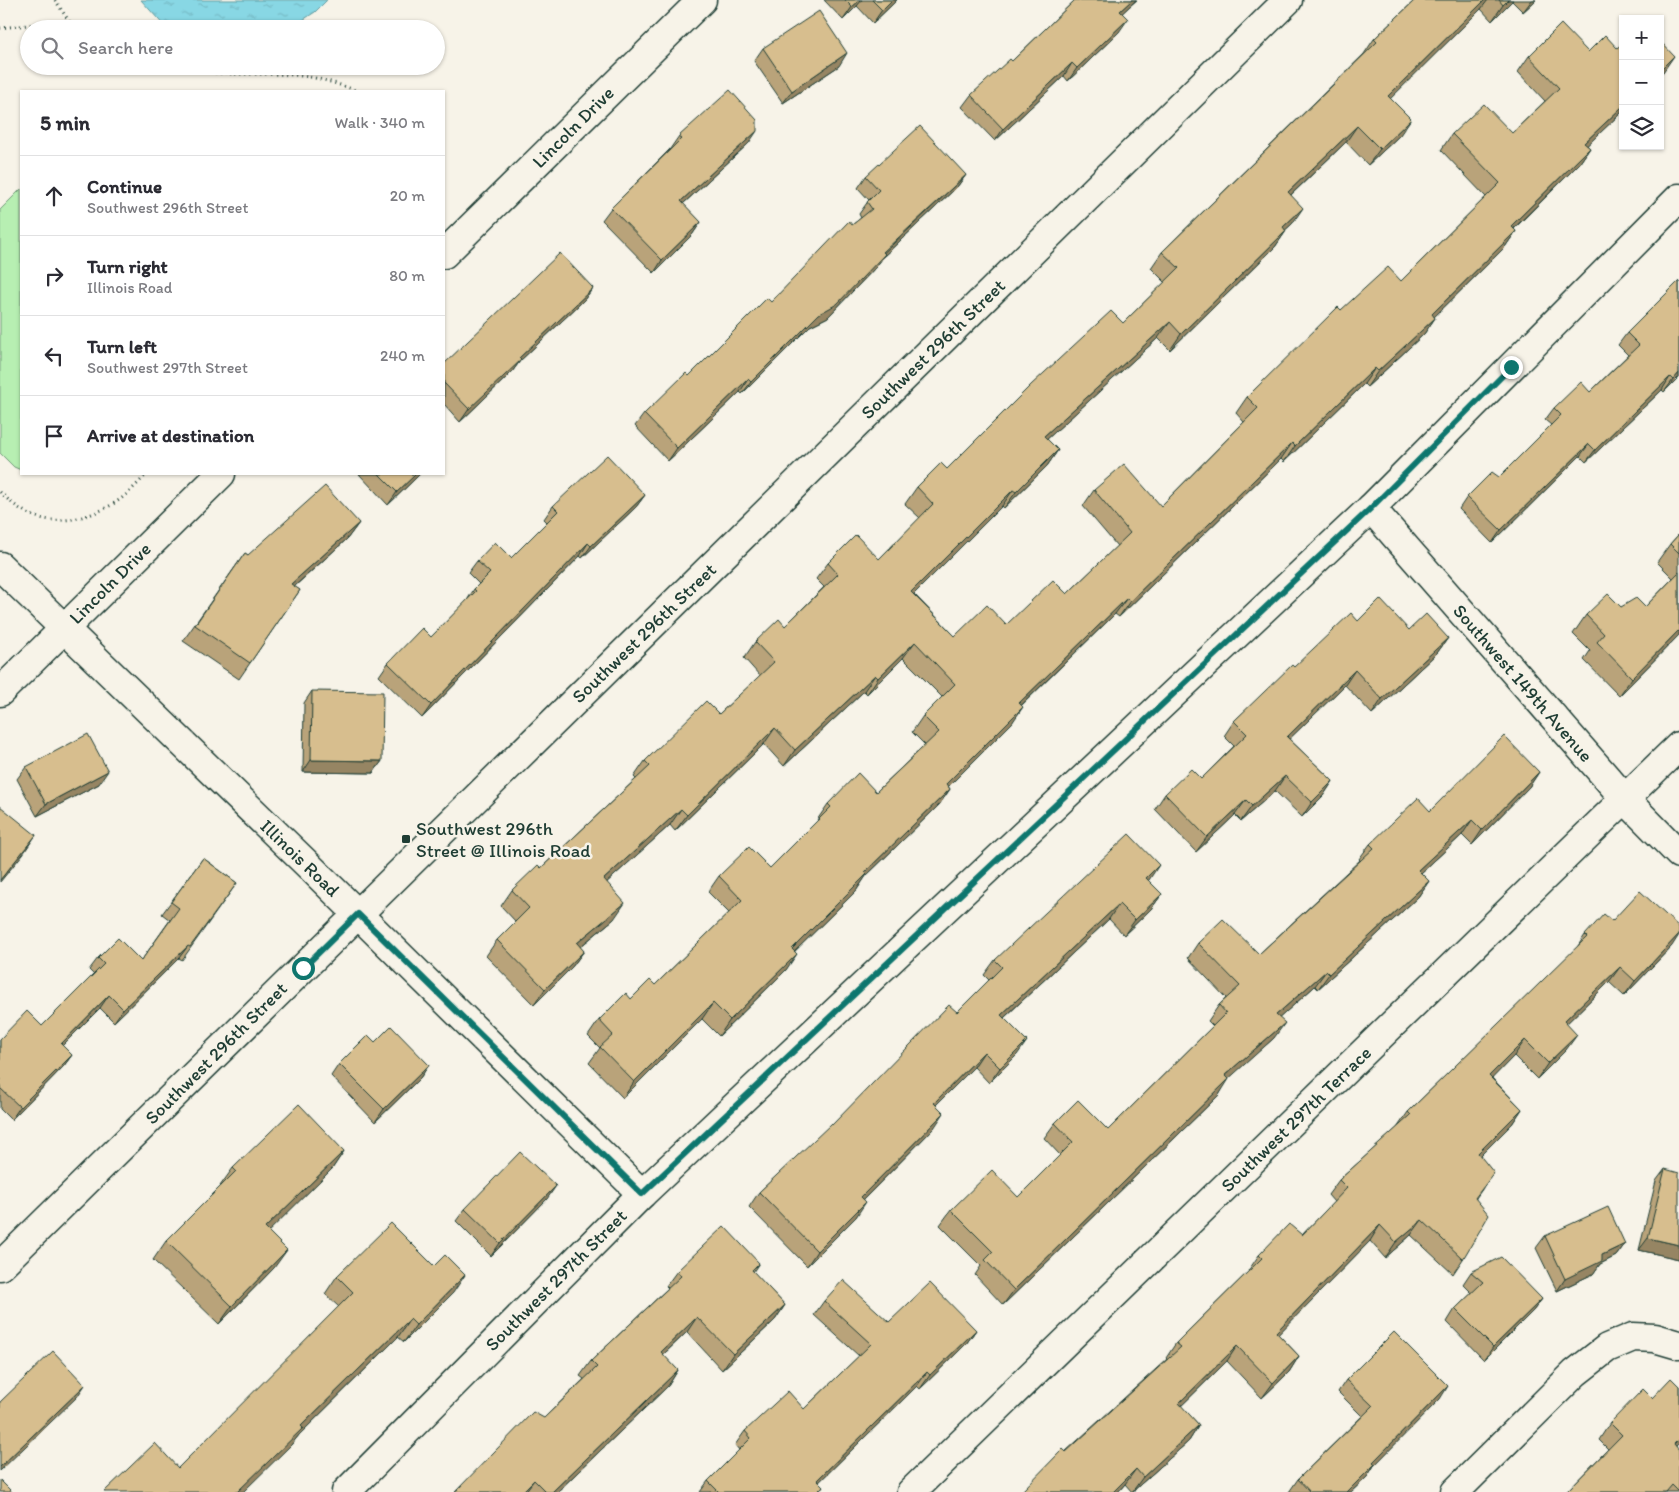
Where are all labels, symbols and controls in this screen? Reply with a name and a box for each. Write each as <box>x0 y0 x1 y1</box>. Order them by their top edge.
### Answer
map controls <box>1619 15 1664 150</box>
button: + <box>1619 15 1664 60</box>
search box <box>20 20 445 75</box>
icon: search <box>38 34 66 62</box>
text: Search here <box>78 36 173 59</box>
button: − <box>1619 60 1664 105</box>
street label: Lincoln Drive <box>527 81 619 173</box>
button: layers <box>1619 105 1664 150</box>
text: 5 min <box>40 110 90 135</box>
text: Walk · 340 m <box>335 113 425 132</box>
text: Continue <box>87 175 162 198</box>
icon: ahead <box>40 182 68 210</box>
text: 20 m <box>390 186 425 205</box>
text: Southwest 296th Street <box>87 198 248 217</box>
text: Turn right <box>87 255 168 278</box>
icon: right <box>40 262 68 290</box>
text: 80 m <box>389 266 425 285</box>
street label: Southwest 296th Street <box>856 274 1010 424</box>
text: Illinois Road <box>87 278 172 297</box>
text: Turn left <box>87 335 157 358</box>
icon: left <box>40 342 68 370</box>
text: 240 m <box>380 346 425 365</box>
route end <box>1500 356 1523 379</box>
text: Southwest 297th Street <box>87 358 248 377</box>
icon: arrive <box>40 422 68 450</box>
text: Arrive at destination <box>87 424 254 447</box>
street label: Lincoln Drive <box>64 537 156 629</box>
street label: Southwest 296th Street <box>567 558 721 708</box>
street label: Southwest 149th Avenue <box>1448 599 1598 767</box>
street label: Illinois Road <box>256 815 344 901</box>
place label: Southwest 296th Street @ Illinois Road <box>416 817 590 862</box>
marker: Southwest 296th Street @ Illinois Road <box>400 833 412 845</box>
route start <box>292 957 315 980</box>
street label: Southwest 296th Street <box>140 977 292 1129</box>
street label: Southwest 297th Terrace <box>1216 1041 1376 1197</box>
street label: Southwest 297th Street <box>480 1204 632 1356</box>

